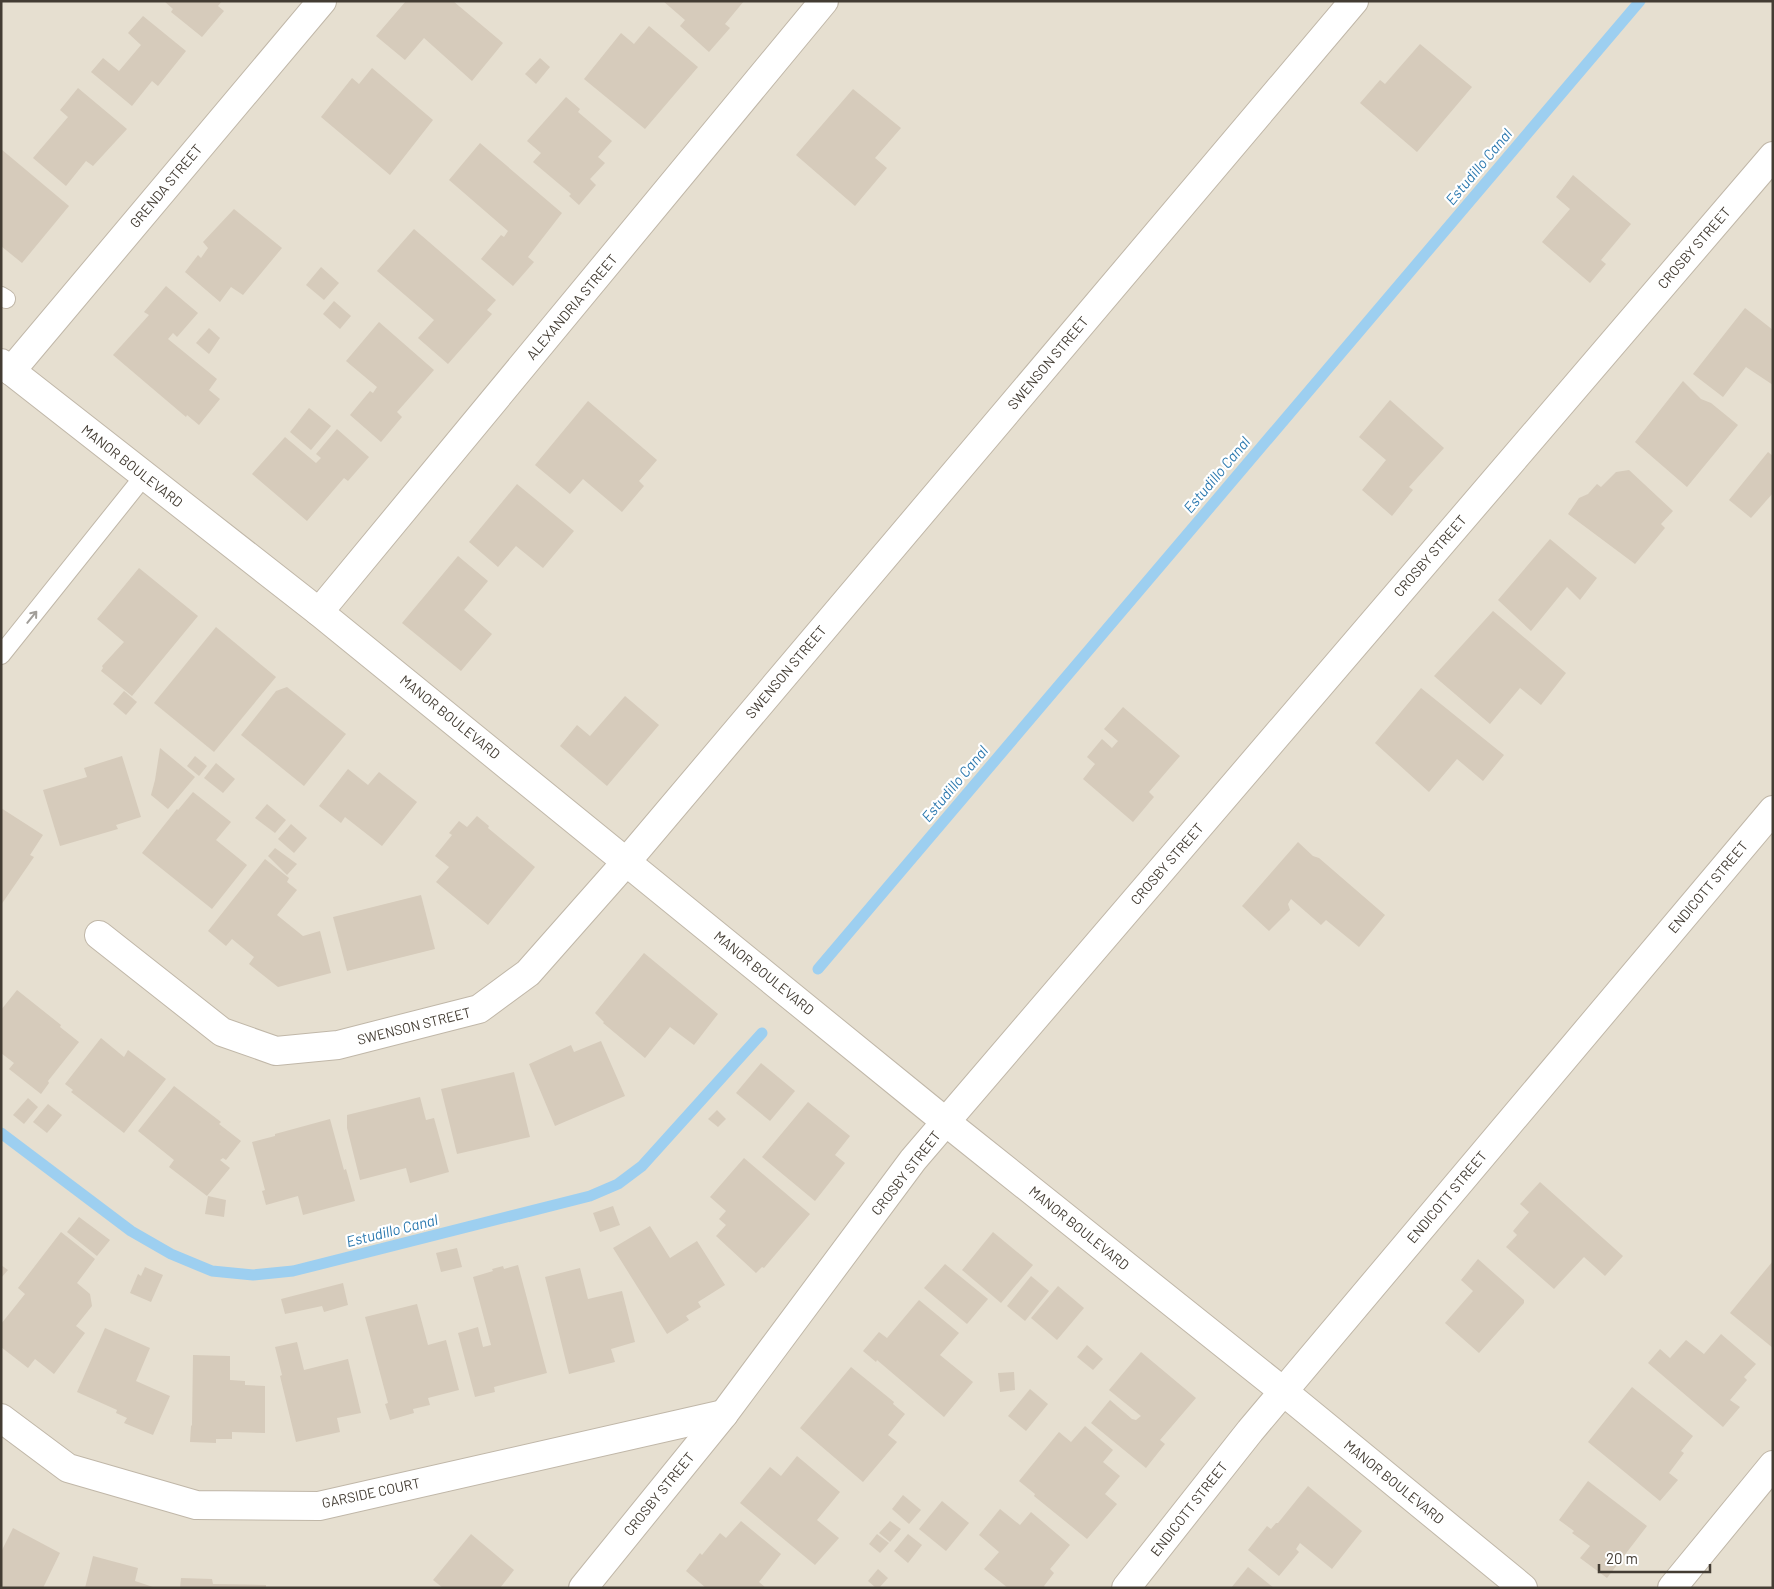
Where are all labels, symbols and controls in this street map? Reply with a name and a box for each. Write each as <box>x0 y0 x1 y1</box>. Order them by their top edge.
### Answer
water label: Estudillo Canal <box>1441 124 1516 208</box>
street label: GRENDA STREET <box>126 140 206 231</box>
street label: CROSBY STREET <box>1654 203 1734 292</box>
street label: ALEXANDRIA STREET <box>523 250 621 363</box>
street label: SWENSON STREET <box>1004 313 1092 413</box>
street label: MANOR BOULEVARD <box>78 421 186 510</box>
water label: Estudillo Canal <box>1179 432 1254 516</box>
street label: CROSBY STREET <box>1390 511 1470 600</box>
one-way arrow <box>26 611 37 624</box>
street label: SWENSON STREET <box>742 622 830 722</box>
street label: MANOR BOULEVARD <box>397 671 504 762</box>
water label: Estudillo Canal <box>917 741 992 825</box>
street label: CROSBY STREET <box>1127 819 1207 908</box>
street label: ENDICOTT STREET <box>1664 837 1751 936</box>
street label: MANOR BOULEVARD <box>711 927 818 1018</box>
street label: SWENSON STREET <box>355 1003 473 1048</box>
street label: CROSBY STREET <box>867 1127 944 1218</box>
street label: ENDICOTT STREET <box>1403 1147 1490 1246</box>
street label: MANOR BOULEVARD <box>1026 1182 1133 1273</box>
water label: Estudillo Canal <box>344 1210 440 1250</box>
street label: MANOR BOULEVARD <box>1341 1436 1448 1527</box>
street label: CROSBY STREET <box>620 1448 698 1539</box>
street label: ENDICOTT STREET <box>1146 1458 1231 1559</box>
street label: GARSIDE COURT <box>320 1474 422 1511</box>
scale bar <box>1599 1542 1710 1574</box>
text: 20 m <box>1606 1549 1638 1567</box>

